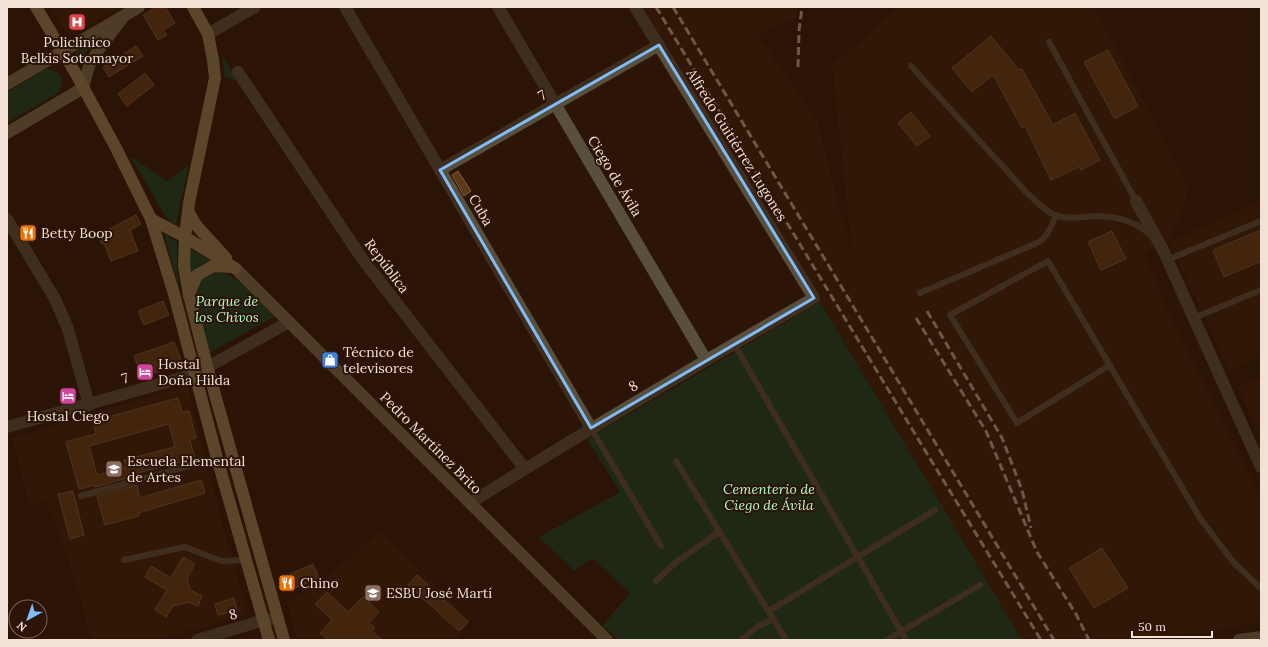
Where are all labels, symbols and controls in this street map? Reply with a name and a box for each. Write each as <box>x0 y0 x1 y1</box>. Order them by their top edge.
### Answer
hospital icon: Policlínico Belkis Sotomayor <box>67 12 87 32</box>
place label: Policlínico Belkis Sotomayor <box>21 33 133 67</box>
street label: Alfredo Guitiérrez Lugones <box>682 65 791 225</box>
street label: 7 <box>535 85 550 104</box>
street label: Ciego de Ávila <box>584 132 646 220</box>
street label: Cuba <box>465 191 497 229</box>
restaurant icon: Betty Boop <box>18 223 38 243</box>
place label: Betty Boop <box>41 224 113 242</box>
street label: República <box>361 235 413 297</box>
park label: Parque de los Chivos <box>195 292 259 326</box>
place label: Técnico de televisores <box>343 343 414 377</box>
shop icon: Técnico de televisores <box>320 350 340 370</box>
place label: Hostal Doña Hilda <box>158 355 230 389</box>
hotel icon: Hostal Doña Hilda <box>135 362 155 382</box>
street label: 7 <box>119 368 131 388</box>
street label: 8 <box>625 376 641 396</box>
hotel icon: Hostal Ciego <box>58 386 78 406</box>
street label: Pedro Martínez Brito <box>376 388 486 498</box>
place label: Hostal Ciego <box>27 407 109 425</box>
place label: Escuela Elemental de Artes <box>127 452 246 486</box>
school or university icon: Escuela Elemental de Artes <box>104 459 124 479</box>
park label: Cementerio de Ciego de Ávila <box>723 480 815 514</box>
restaurant icon: Chino <box>277 573 297 593</box>
place label: Chino <box>300 574 339 592</box>
school or university icon: ESBU José Martí <box>363 583 383 603</box>
place label: ESBU José Martí <box>386 584 492 602</box>
north arrow <box>8 599 48 639</box>
street label: 8 <box>227 604 239 624</box>
scale bar <box>1132 613 1212 639</box>
text: N <box>13 618 29 635</box>
text: 50 m <box>1138 619 1166 634</box>

